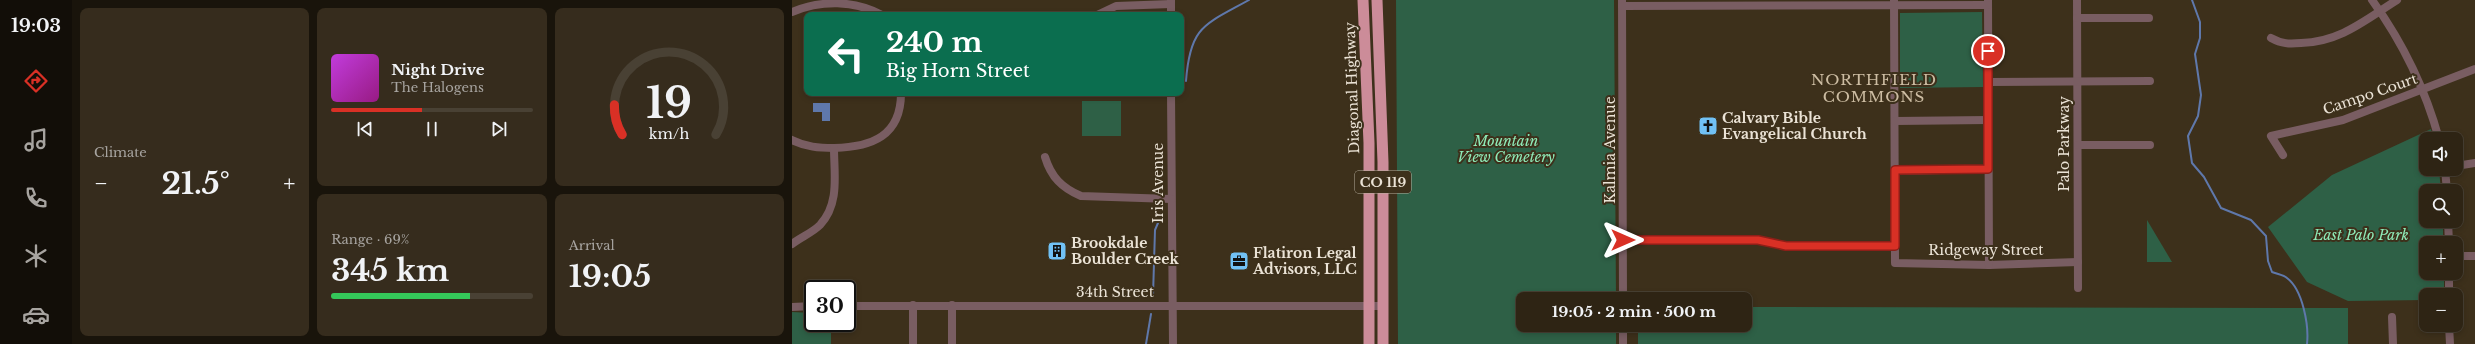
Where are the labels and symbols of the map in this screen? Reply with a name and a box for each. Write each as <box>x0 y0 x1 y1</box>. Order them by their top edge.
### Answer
street label: Diagonal Highway <box>1341 22 1363 154</box>
pin <box>1971 34 2005 68</box>
street label: Campo Court <box>2321 69 2420 119</box>
district label: NORTHFIELD COMMONS <box>1811 70 1937 106</box>
street label: Kalmia Avenue <box>1601 96 1619 204</box>
street label: Palo Parkway <box>2055 96 2073 192</box>
place label: Calvary Bible Evangelical Church <box>1722 109 1867 143</box>
church icon: Calvary Bible Evangelical Church <box>1697 115 1719 137</box>
park label: Mountain View Cemetery <box>1457 132 1556 166</box>
street label: Iris Avenue <box>1149 143 1167 223</box>
road number: CO 119 <box>1355 171 1411 193</box>
position arrow <box>1602 219 1644 261</box>
park label: East Palo Park <box>2312 226 2409 244</box>
place label: Brookdale Boulder Creek <box>1071 234 1179 268</box>
building icon: Brookdale Boulder Creek <box>1046 240 1068 262</box>
street label: Ridgeway Street <box>1928 241 2044 259</box>
place label: Flatiron Legal Advisors, LLC <box>1252 244 1357 278</box>
office icon: Flatiron Legal Advisors, LLC <box>1228 250 1250 272</box>
speed limit sign: 30 <box>804 280 856 332</box>
street label: 34th Street <box>1076 283 1155 301</box>

